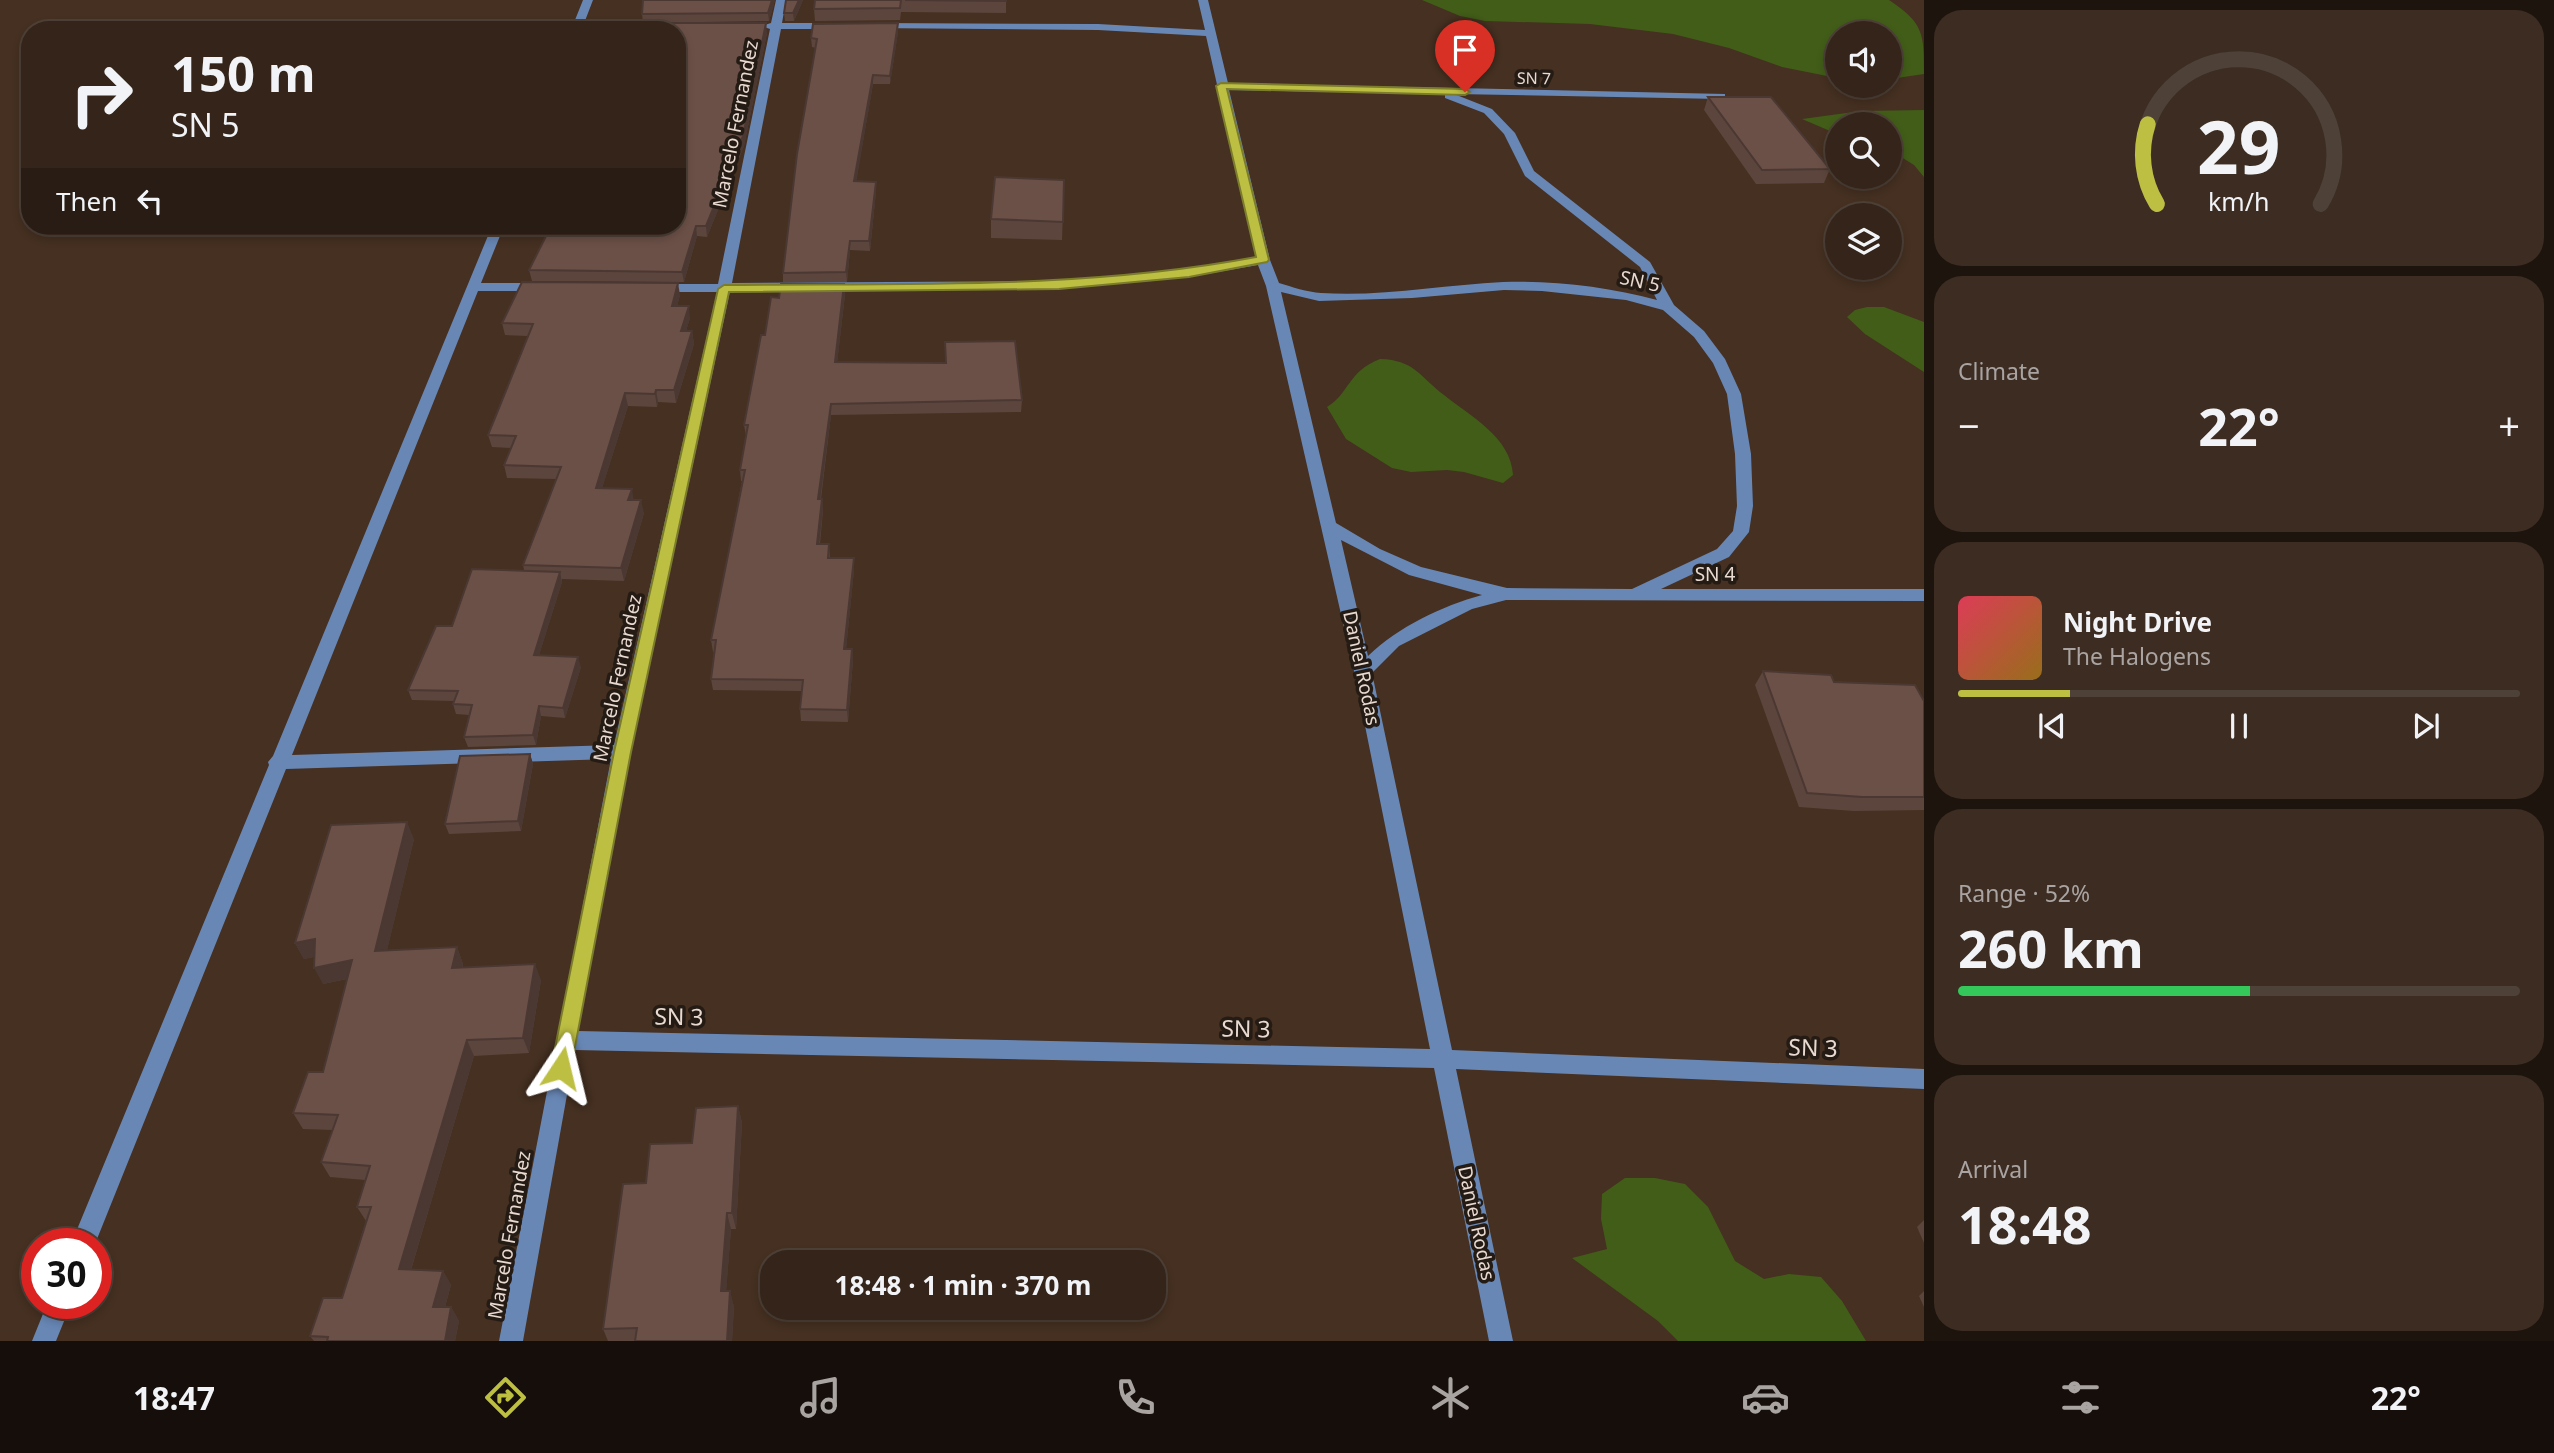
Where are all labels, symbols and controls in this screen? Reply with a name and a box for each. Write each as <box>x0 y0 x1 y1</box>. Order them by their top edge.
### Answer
pin <box>1435 20 1495 92</box>
map controls <box>1825 21 1902 280</box>
button: sound <box>1825 21 1902 98</box>
icon: arrive <box>1446 31 1484 69</box>
street label: Marcelo Fernandez <box>706 38 764 210</box>
text: 150 m <box>171 40 316 106</box>
icon: right <box>56 49 147 140</box>
street label: SN 7 <box>1517 67 1551 89</box>
text: 29 <box>2197 96 2281 195</box>
text: SN 5 <box>171 103 240 146</box>
button: search <box>1825 112 1902 189</box>
icon: left <box>131 182 169 220</box>
text: Then <box>56 183 117 219</box>
text: km/h <box>2208 184 2270 218</box>
button: layers <box>1825 203 1902 280</box>
street label: SN 5 <box>1617 264 1663 298</box>
text: Climate <box>1958 355 2040 387</box>
text: 22° <box>2198 390 2280 461</box>
text: − <box>1958 399 1980 451</box>
text: + <box>2498 399 2520 451</box>
street label: SN 4 <box>1695 561 1735 587</box>
street label: Marcelo Fernandez <box>587 592 647 764</box>
text: Night Drive <box>2063 604 2212 640</box>
street label: Daniel Rodas <box>1337 608 1387 728</box>
text: The Halogens <box>2063 640 2211 672</box>
icon: previous <box>2033 707 2071 745</box>
icon: pause <box>2220 707 2258 745</box>
icon: next <box>2407 707 2445 745</box>
text: Range · 52% <box>1958 877 2090 909</box>
text: 260 km <box>1958 912 2144 983</box>
street label: SN 3 <box>654 1000 704 1032</box>
street label: SN 3 <box>1221 1012 1271 1044</box>
street label: SN 3 <box>1788 1030 1838 1064</box>
position arrow <box>524 1031 598 1105</box>
street label: Marcelo Fernandez <box>481 1149 537 1321</box>
text: Arrival <box>1958 1153 2028 1185</box>
street label: Daniel Rodas <box>1452 1163 1502 1283</box>
text: 18:48 <box>1958 1188 2092 1259</box>
speed limit sign: 30 <box>21 1228 112 1319</box>
text: 18:48 · 1 min · 370 m <box>835 1267 1091 1303</box>
icon: directions <box>481 1373 530 1422</box>
icon: music <box>796 1373 845 1422</box>
icon: phone <box>1111 1373 1160 1422</box>
icon: climate <box>1426 1373 1475 1422</box>
icon: car <box>1741 1373 1790 1422</box>
icon: filters <box>2056 1373 2105 1422</box>
text: 18:47 <box>133 1376 215 1419</box>
text: 22° <box>2371 1376 2421 1419</box>

